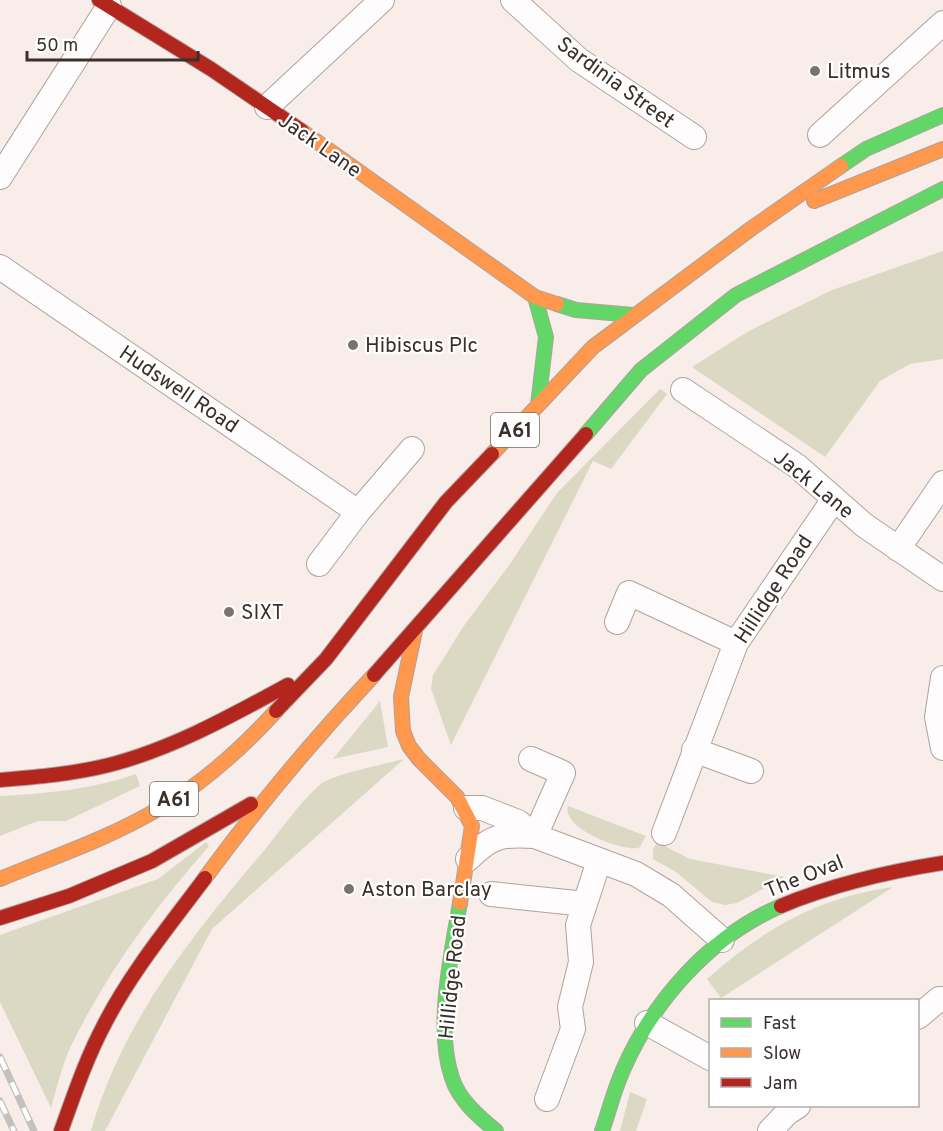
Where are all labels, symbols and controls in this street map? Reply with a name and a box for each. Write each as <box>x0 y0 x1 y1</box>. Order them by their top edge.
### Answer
scale bar <box>27 24 198 62</box>
street label: Sardinia Street <box>551 31 680 135</box>
text: 50 m <box>36 35 78 58</box>
place label: Litmus <box>827 59 891 86</box>
marker: Litmus <box>808 64 822 78</box>
street label: Jack Lane <box>272 108 366 185</box>
place label: Hibiscus Plc <box>365 333 478 360</box>
marker: Hibiscus Plc <box>346 338 360 352</box>
street label: Hudswell Road <box>113 340 243 440</box>
road number: A61 <box>491 413 539 447</box>
street label: Jack Lane <box>767 444 859 526</box>
street label: Hillidge Road <box>729 530 820 649</box>
place label: SIXT <box>241 600 284 627</box>
marker: SIXT <box>222 605 236 619</box>
road number: A61 <box>150 782 198 816</box>
street label: The Oval <box>761 849 848 905</box>
place label: Aston Barclay <box>361 877 492 904</box>
marker: Aston Barclay <box>342 882 356 896</box>
street label: Hillidge Road <box>434 914 473 1041</box>
legend <box>709 999 919 1107</box>
text: Fast <box>763 1013 796 1036</box>
text: Slow <box>763 1043 801 1066</box>
text: Jam <box>763 1073 798 1096</box>

